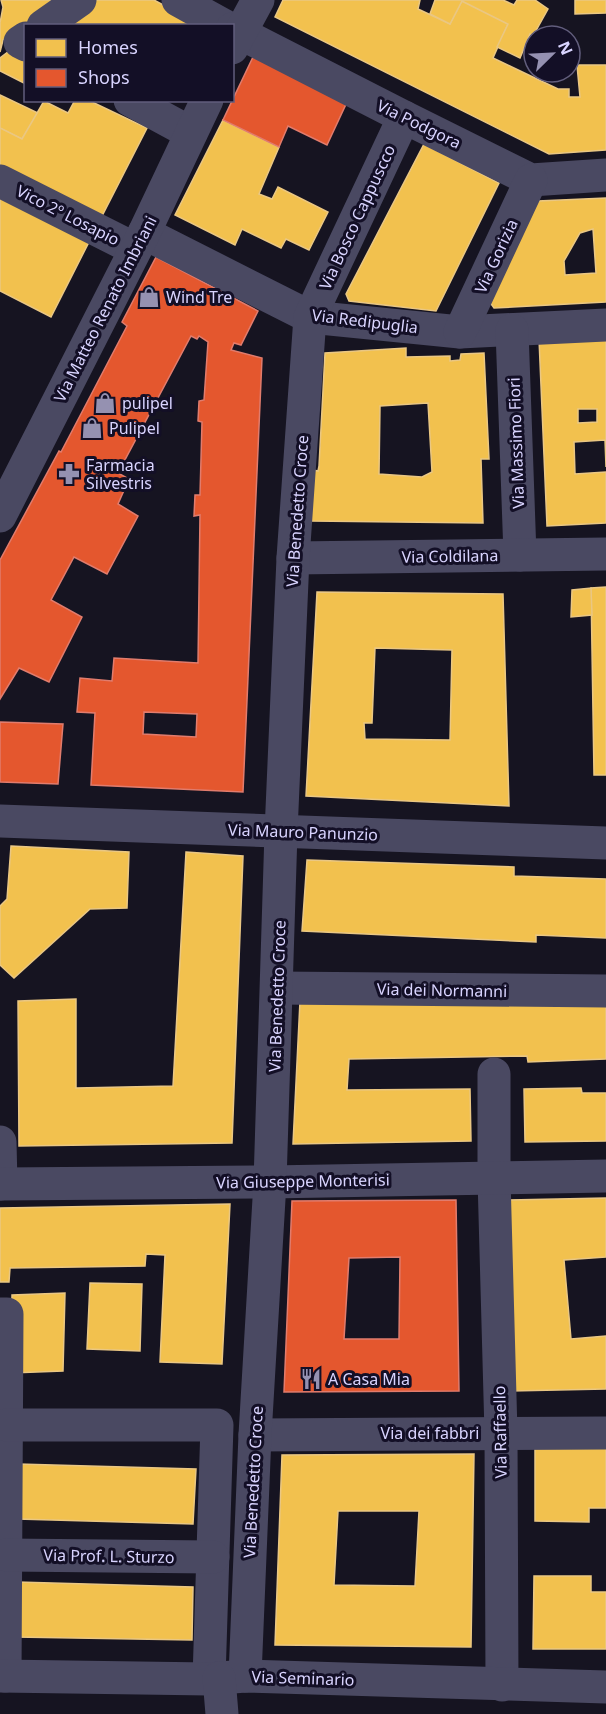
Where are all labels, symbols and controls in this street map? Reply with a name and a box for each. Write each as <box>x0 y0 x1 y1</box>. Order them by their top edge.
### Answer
legend <box>24 24 234 102</box>
north arrow <box>522 24 582 84</box>
text: Homes <box>78 35 138 59</box>
text: N <box>553 37 578 58</box>
text: Shops <box>78 65 130 89</box>
street label: Via Podgora <box>373 94 465 154</box>
street label: Via Bosco Cappuscco <box>314 141 400 293</box>
street label: Vico 2º Losapio <box>13 180 123 250</box>
street label: Via Matteo Renato Imbriani <box>48 212 162 406</box>
street label: Via Gorizia <box>469 215 523 297</box>
shop icon: Wind Tre <box>137 285 161 309</box>
place label: Wind Tre <box>166 286 232 308</box>
street label: Via Redipuglia <box>311 304 419 338</box>
street label: Via Massimo Fiori <box>503 377 529 509</box>
shop icon: pulipel <box>93 391 117 415</box>
place label: pulipel <box>122 392 173 414</box>
shop icon: Pulipel <box>80 416 104 440</box>
place label: Pulipel <box>109 417 160 439</box>
street label: Via Benedetto Croce <box>281 434 313 588</box>
place label: Farmacia Silvestris <box>86 454 155 494</box>
pharmacy icon: Farmacia Silvestris <box>57 462 81 486</box>
street label: Via Coldilana <box>401 544 499 568</box>
street label: Via Mauro Panunzio <box>228 818 378 846</box>
street label: Via Benedetto Croce <box>263 920 291 1072</box>
street label: Via dei Normanni <box>377 978 507 1002</box>
street label: Via Giuseppe Monterisi <box>216 1168 390 1194</box>
restaurant icon: A Casa Mia <box>299 1367 323 1391</box>
place label: A Casa Mia <box>328 1368 410 1390</box>
street label: Via Raffaello <box>488 1385 512 1479</box>
street label: Via Benedetto Croce <box>238 1405 268 1559</box>
street label: Via dei fabbri <box>381 1422 479 1444</box>
street label: Via Prof. L. Sturzo <box>43 1544 175 1568</box>
street label: Via Seminario <box>251 1665 355 1691</box>

